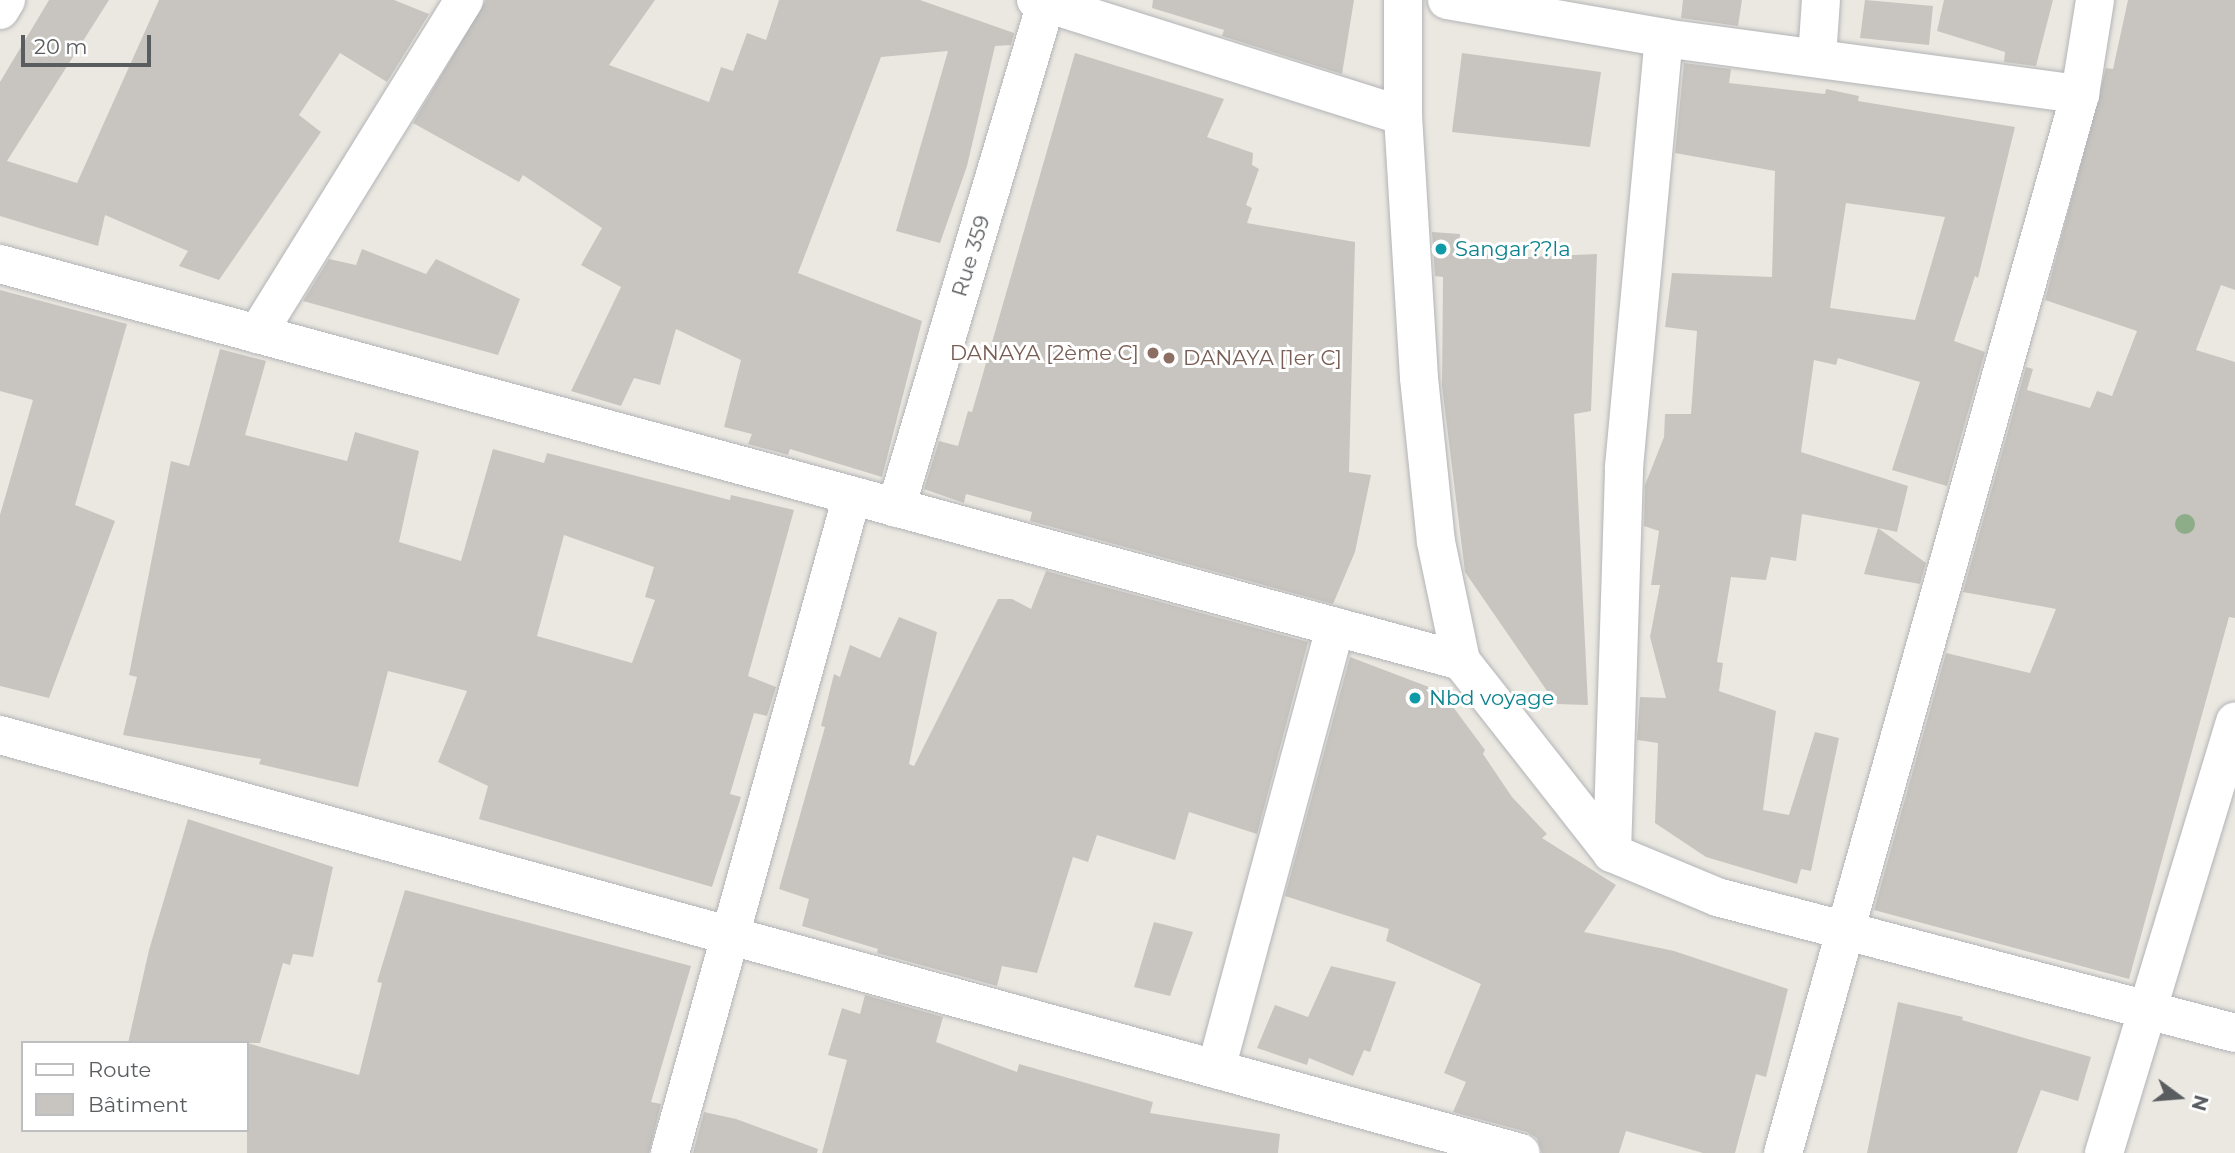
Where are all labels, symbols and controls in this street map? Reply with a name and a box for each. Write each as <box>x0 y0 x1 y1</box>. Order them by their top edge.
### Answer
scale bar <box>24 21 154 65</box>
text: 20 m <box>34 34 88 59</box>
street label: Rue 359 <box>947 212 995 300</box>
place label: Sangar??la <box>1455 236 1571 262</box>
marker: Sangar??la <box>1433 241 1449 257</box>
place label: DANAYA [2ème C] <box>950 340 1139 366</box>
marker: DANAYA [2ème C] <box>1145 345 1161 361</box>
place label: DANAYA [1er C] <box>1183 345 1342 371</box>
marker: DANAYA [1er C] <box>1161 350 1177 366</box>
place label: Nbd voyage <box>1429 685 1554 711</box>
marker: Nbd voyage <box>1407 690 1423 706</box>
legend <box>21 1041 248 1132</box>
text: Route <box>88 1057 151 1082</box>
north arrow <box>2144 1062 2214 1132</box>
text: Bâtiment <box>88 1092 188 1117</box>
text: N <box>2186 1092 2213 1113</box>

